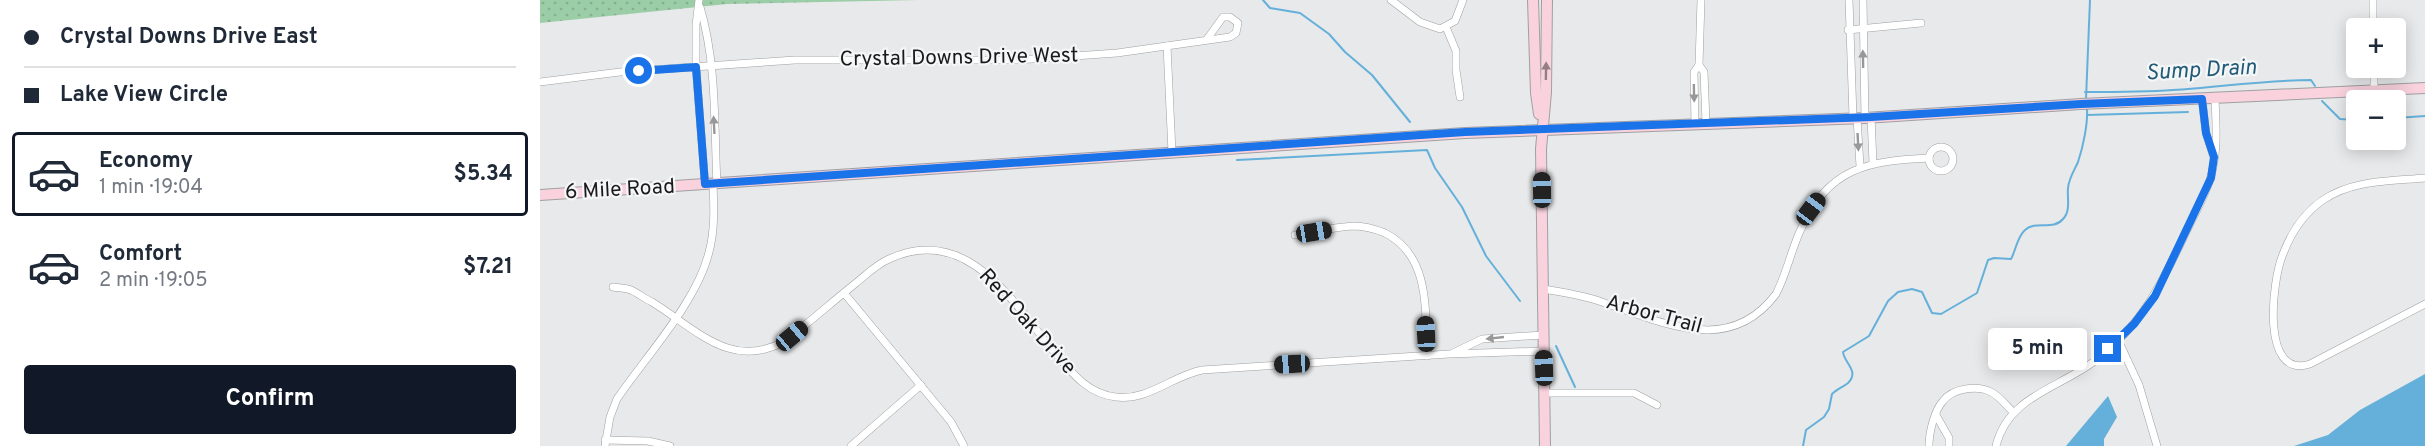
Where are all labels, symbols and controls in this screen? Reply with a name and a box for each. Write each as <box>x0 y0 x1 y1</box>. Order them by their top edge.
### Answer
map controls <box>2346 18 2406 150</box>
button: + <box>2346 18 2406 78</box>
text: Crystal Downs Drive East <box>60 24 318 51</box>
street label: Crystal Downs Drive West <box>839 42 1079 74</box>
one-way arrow <box>1859 50 1868 69</box>
water label: Sump Drain <box>2145 55 2257 87</box>
route start <box>625 57 652 84</box>
one-way arrow <box>1541 62 1551 81</box>
text: Lake View Circle <box>60 82 228 109</box>
one-way arrow <box>1689 84 1699 103</box>
button: − <box>2346 90 2406 150</box>
one-way arrow <box>709 116 719 135</box>
one-way arrow <box>1854 132 1863 151</box>
icon: car <box>27 147 81 201</box>
text: Economy <box>99 148 193 175</box>
text: $5.34 <box>454 161 513 188</box>
car <box>1533 172 1551 208</box>
street label: 6 Mile Road <box>564 174 676 206</box>
text: 1 min · 19:04 <box>99 175 203 201</box>
car <box>1793 189 1829 229</box>
car <box>1295 220 1333 244</box>
icon: car <box>27 240 81 294</box>
text: Comfort <box>99 241 182 268</box>
text: $7.21 <box>463 254 513 281</box>
street label: Red Oak Drive <box>972 263 1082 381</box>
text: 2 min · 19:05 <box>99 268 208 294</box>
street label: Arbor Trail <box>1603 289 1705 341</box>
car <box>1416 316 1436 352</box>
car <box>772 318 812 354</box>
callout: 5 min <box>1988 328 2087 370</box>
one-way arrow <box>1485 333 1504 343</box>
route end <box>2094 335 2121 362</box>
text: 5 min <box>2011 336 2064 362</box>
car <box>1534 350 1554 386</box>
car <box>1274 354 1310 374</box>
button: Confirm <box>24 365 516 434</box>

